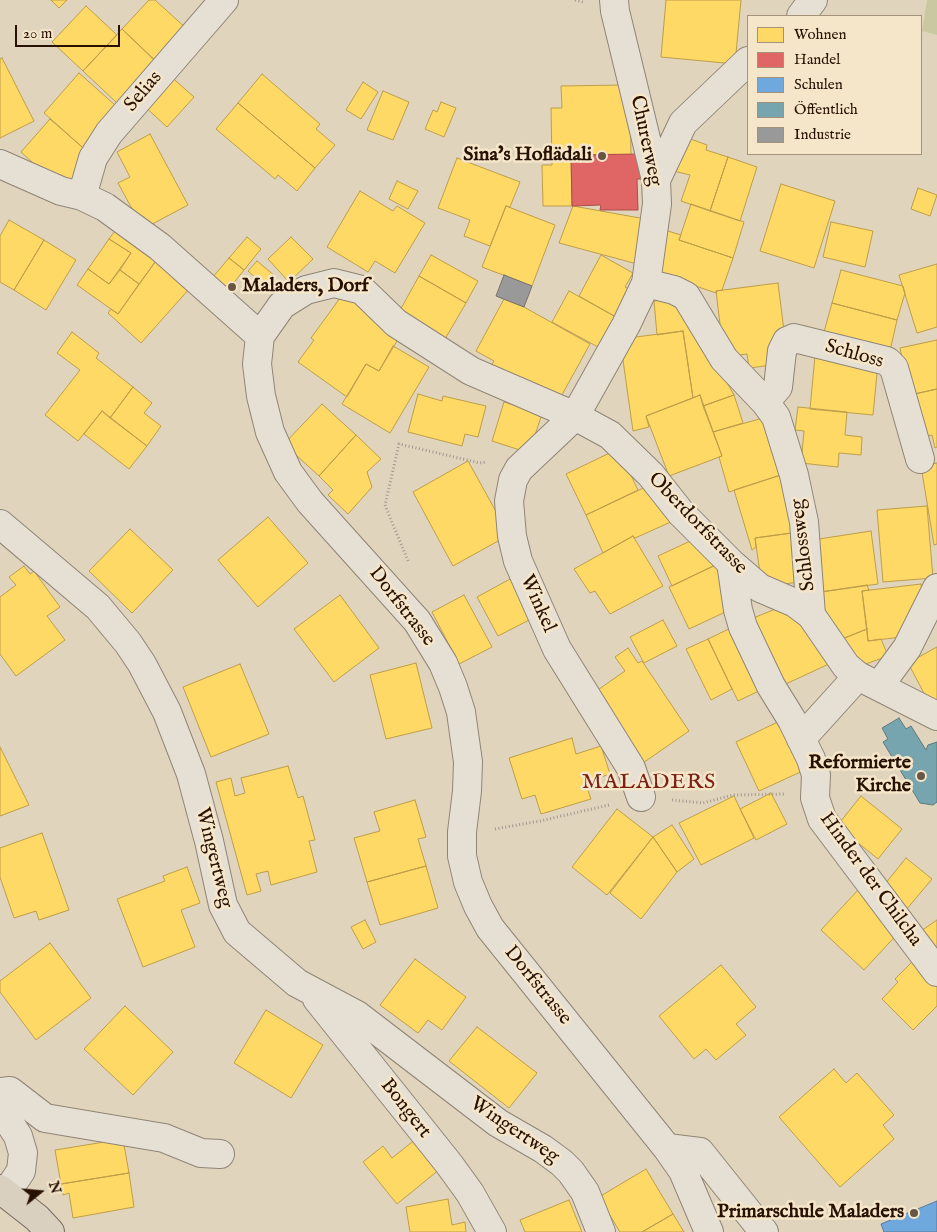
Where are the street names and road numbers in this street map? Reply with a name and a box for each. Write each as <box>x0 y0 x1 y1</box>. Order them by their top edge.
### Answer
street label: Selias <box>120 67 168 117</box>
street label: Churerweg <box>624 93 666 189</box>
street label: Schloss <box>822 335 886 375</box>
street label: Oberdorfstrasse <box>642 468 752 580</box>
street label: Schlossweg <box>786 497 822 593</box>
street label: Dorfstrasse <box>362 562 440 652</box>
street label: Winkel <box>514 572 560 636</box>
street label: Wingertweg <box>189 805 237 911</box>
street label: Hinder der Chilcha <box>813 808 927 952</box>
street label: Dorfstrasse <box>498 942 576 1030</box>
street label: Bongert <box>374 1074 436 1144</box>
street label: Wingertweg <box>465 1092 563 1170</box>

